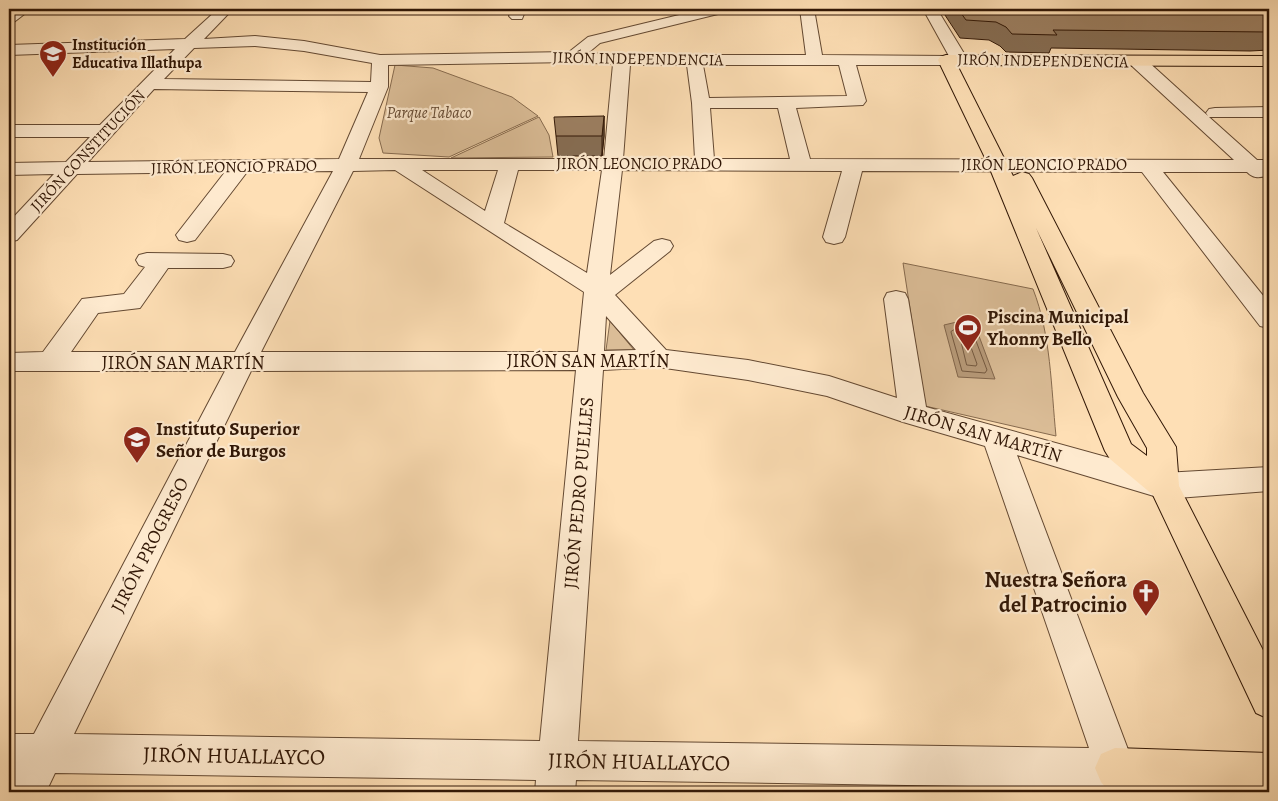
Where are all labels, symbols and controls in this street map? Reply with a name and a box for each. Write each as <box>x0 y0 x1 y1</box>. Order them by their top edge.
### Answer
place label: Institución Educativa Illathupa <box>72 34 202 74</box>
school or university icon: Institución Educativa Illathupa <box>38 39 68 78</box>
street label: JIRÓN INDEPENDENCIA <box>552 47 724 72</box>
street label: JIRÓN INDEPENDENCIA <box>957 49 1129 74</box>
street label: JIRÓN CONSTITUCIÓN <box>26 85 150 217</box>
park label: Parque Tabaco <box>387 102 471 124</box>
street label: JIRÓN LEONCIO PRADO <box>556 153 722 175</box>
street label: JIRÓN LEONCIO PRADO <box>961 154 1127 176</box>
street label: JIRÓN LEONCIO PRADO <box>151 155 317 179</box>
place label: Piscina Municipal Yhonny Bello <box>986 304 1129 352</box>
sports icon: Piscina Municipal Yhonny Bello <box>953 313 983 352</box>
street label: JIRÓN SAN MARTÍN <box>506 348 670 374</box>
street label: JIRÓN SAN MARTÍN <box>101 350 265 376</box>
street label: JIRÓN PEDRO PUELLES <box>558 396 600 590</box>
street label: JIRÓN SAN MARTÍN <box>901 399 1065 469</box>
place label: Instituto Superior Señor de Burgos <box>156 416 300 464</box>
school or university icon: Instituto Superior Señor de Burgos <box>122 425 152 464</box>
street label: JIRÓN PROGRESO <box>105 473 195 617</box>
place label: Nuestra Señora del Patrocinio <box>984 565 1127 620</box>
church icon: Nuestra Señora del Patrocinio <box>1131 578 1161 617</box>
street label: JIRÓN HUALLAYCO <box>143 739 325 773</box>
street label: JIRÓN HUALLAYCO <box>548 745 730 779</box>

